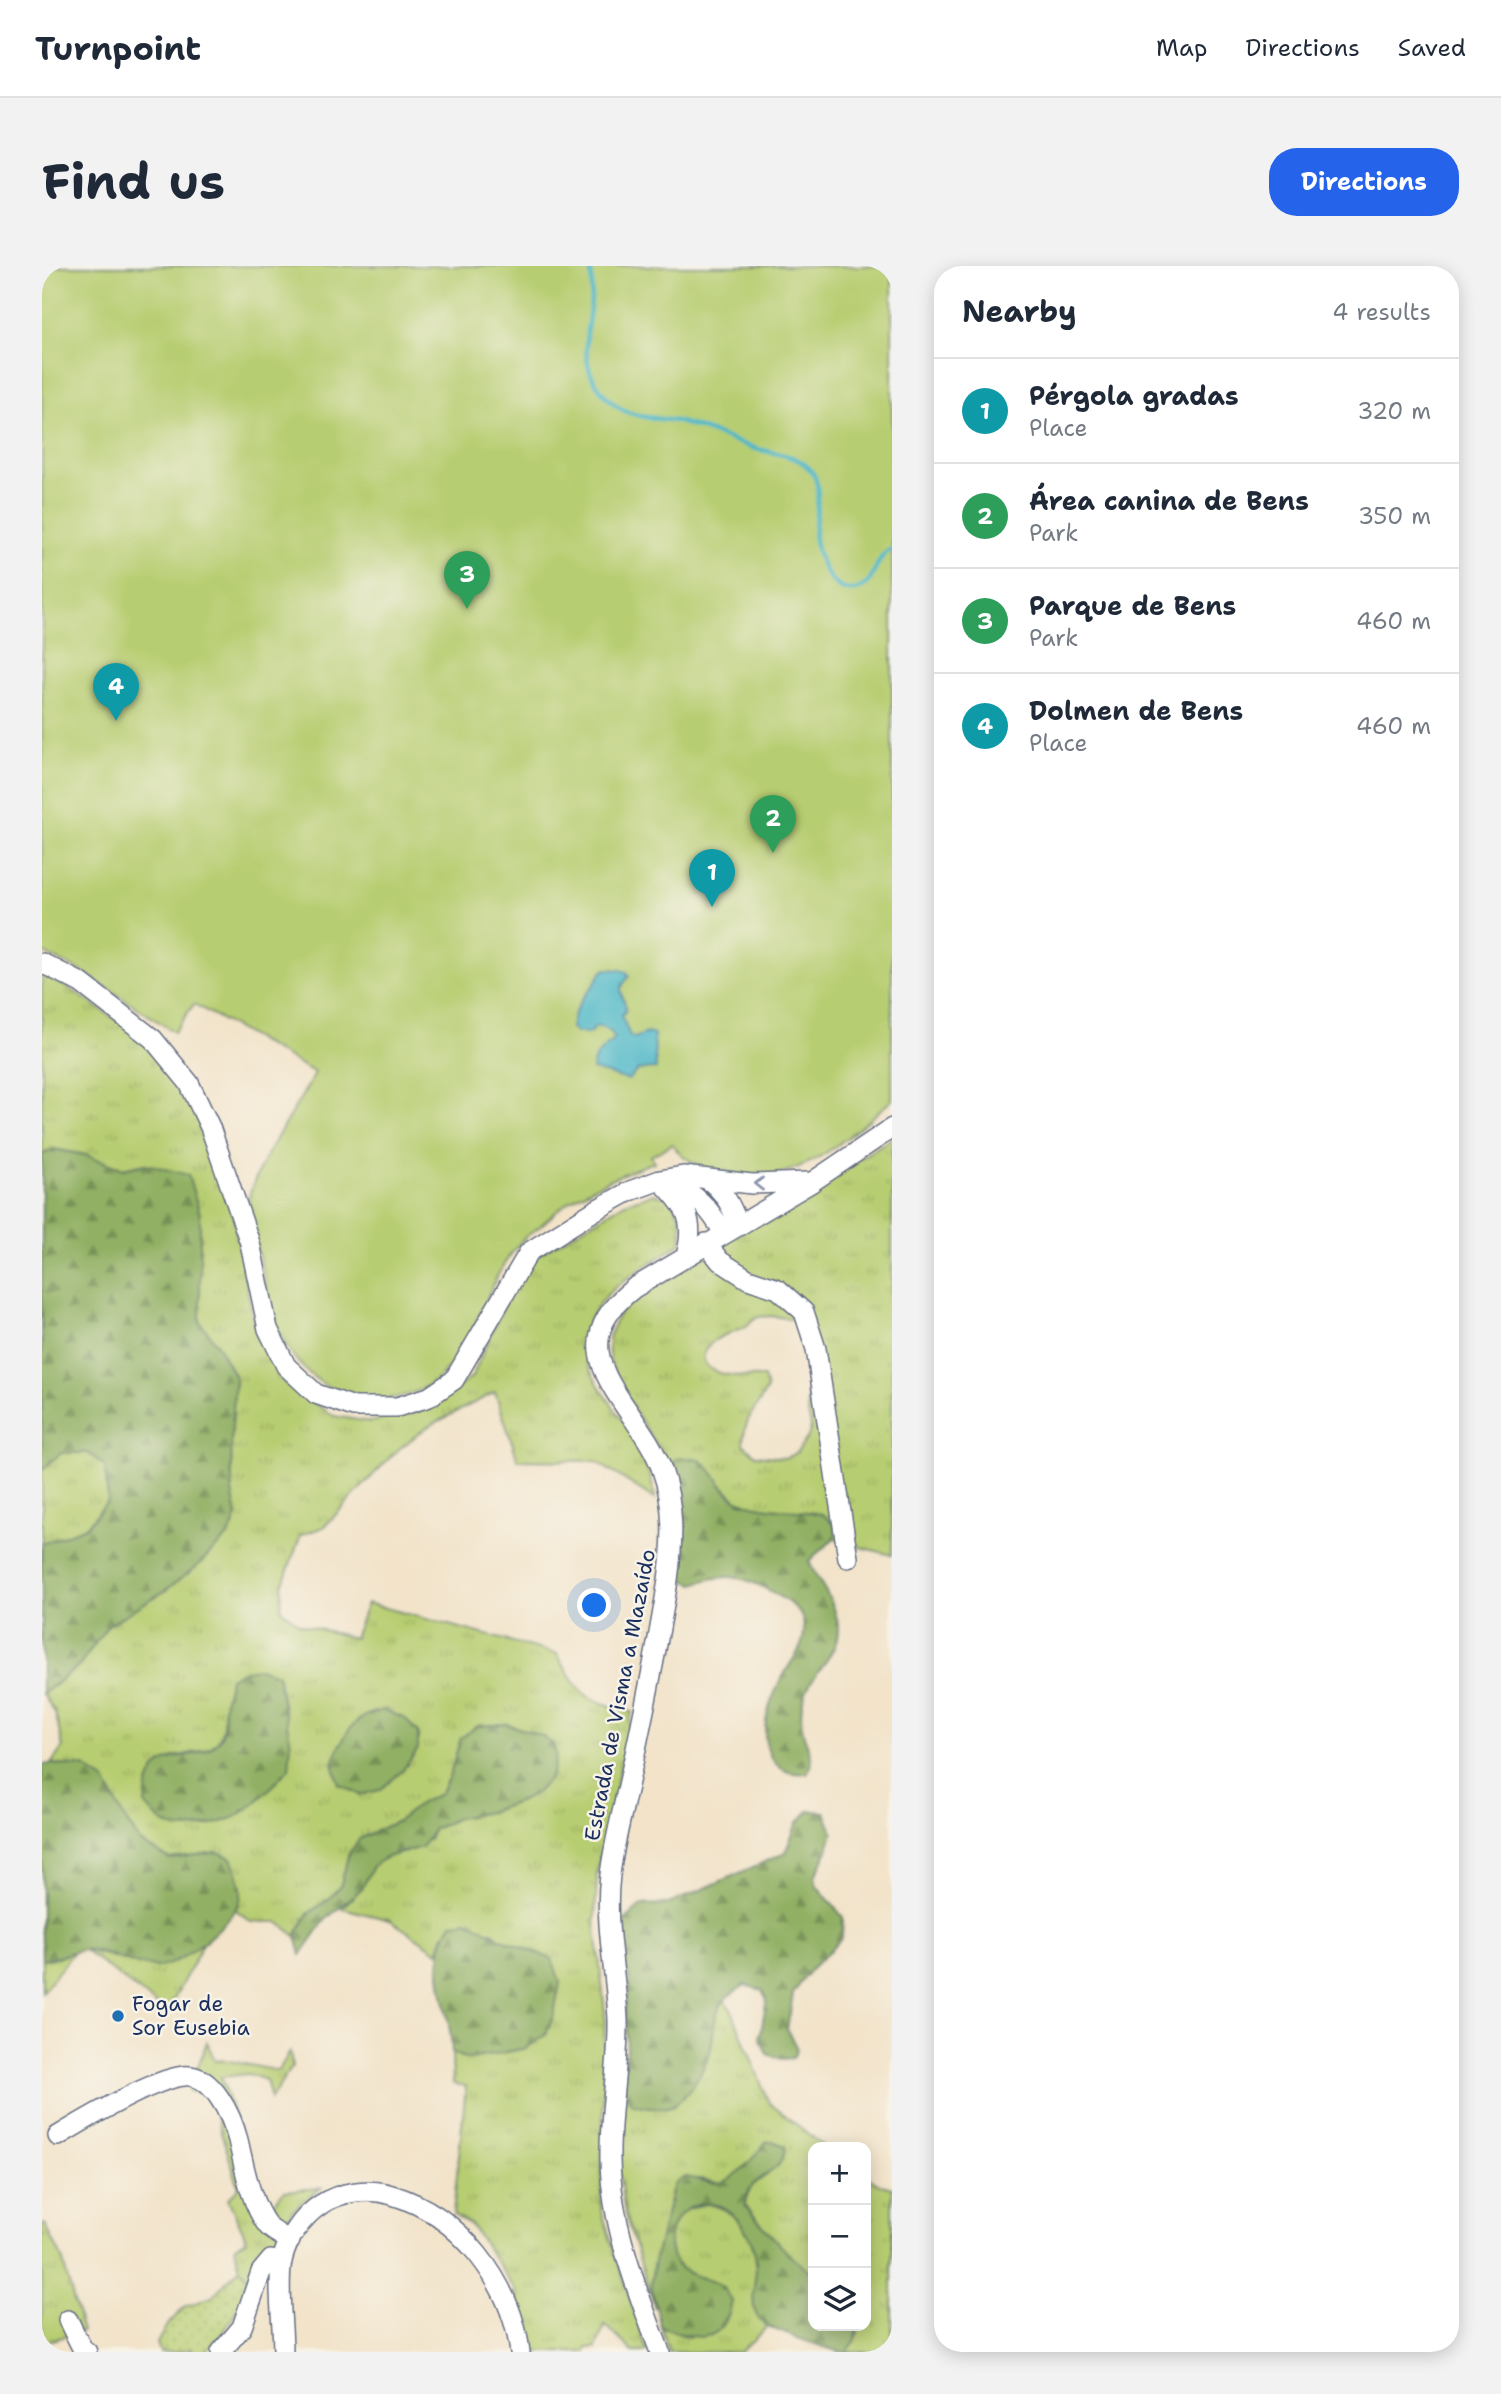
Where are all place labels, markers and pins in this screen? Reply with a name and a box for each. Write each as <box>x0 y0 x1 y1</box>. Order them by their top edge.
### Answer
pin: 3 <box>444 551 490 609</box>
pin: 4 <box>93 663 139 721</box>
pin: 2 <box>750 795 796 853</box>
pin: 1 <box>689 849 735 907</box>
place label: Fogar de Sor Eusebia <box>132 1990 250 2042</box>
marker: Fogar de Sor Eusebia <box>110 2008 126 2024</box>

